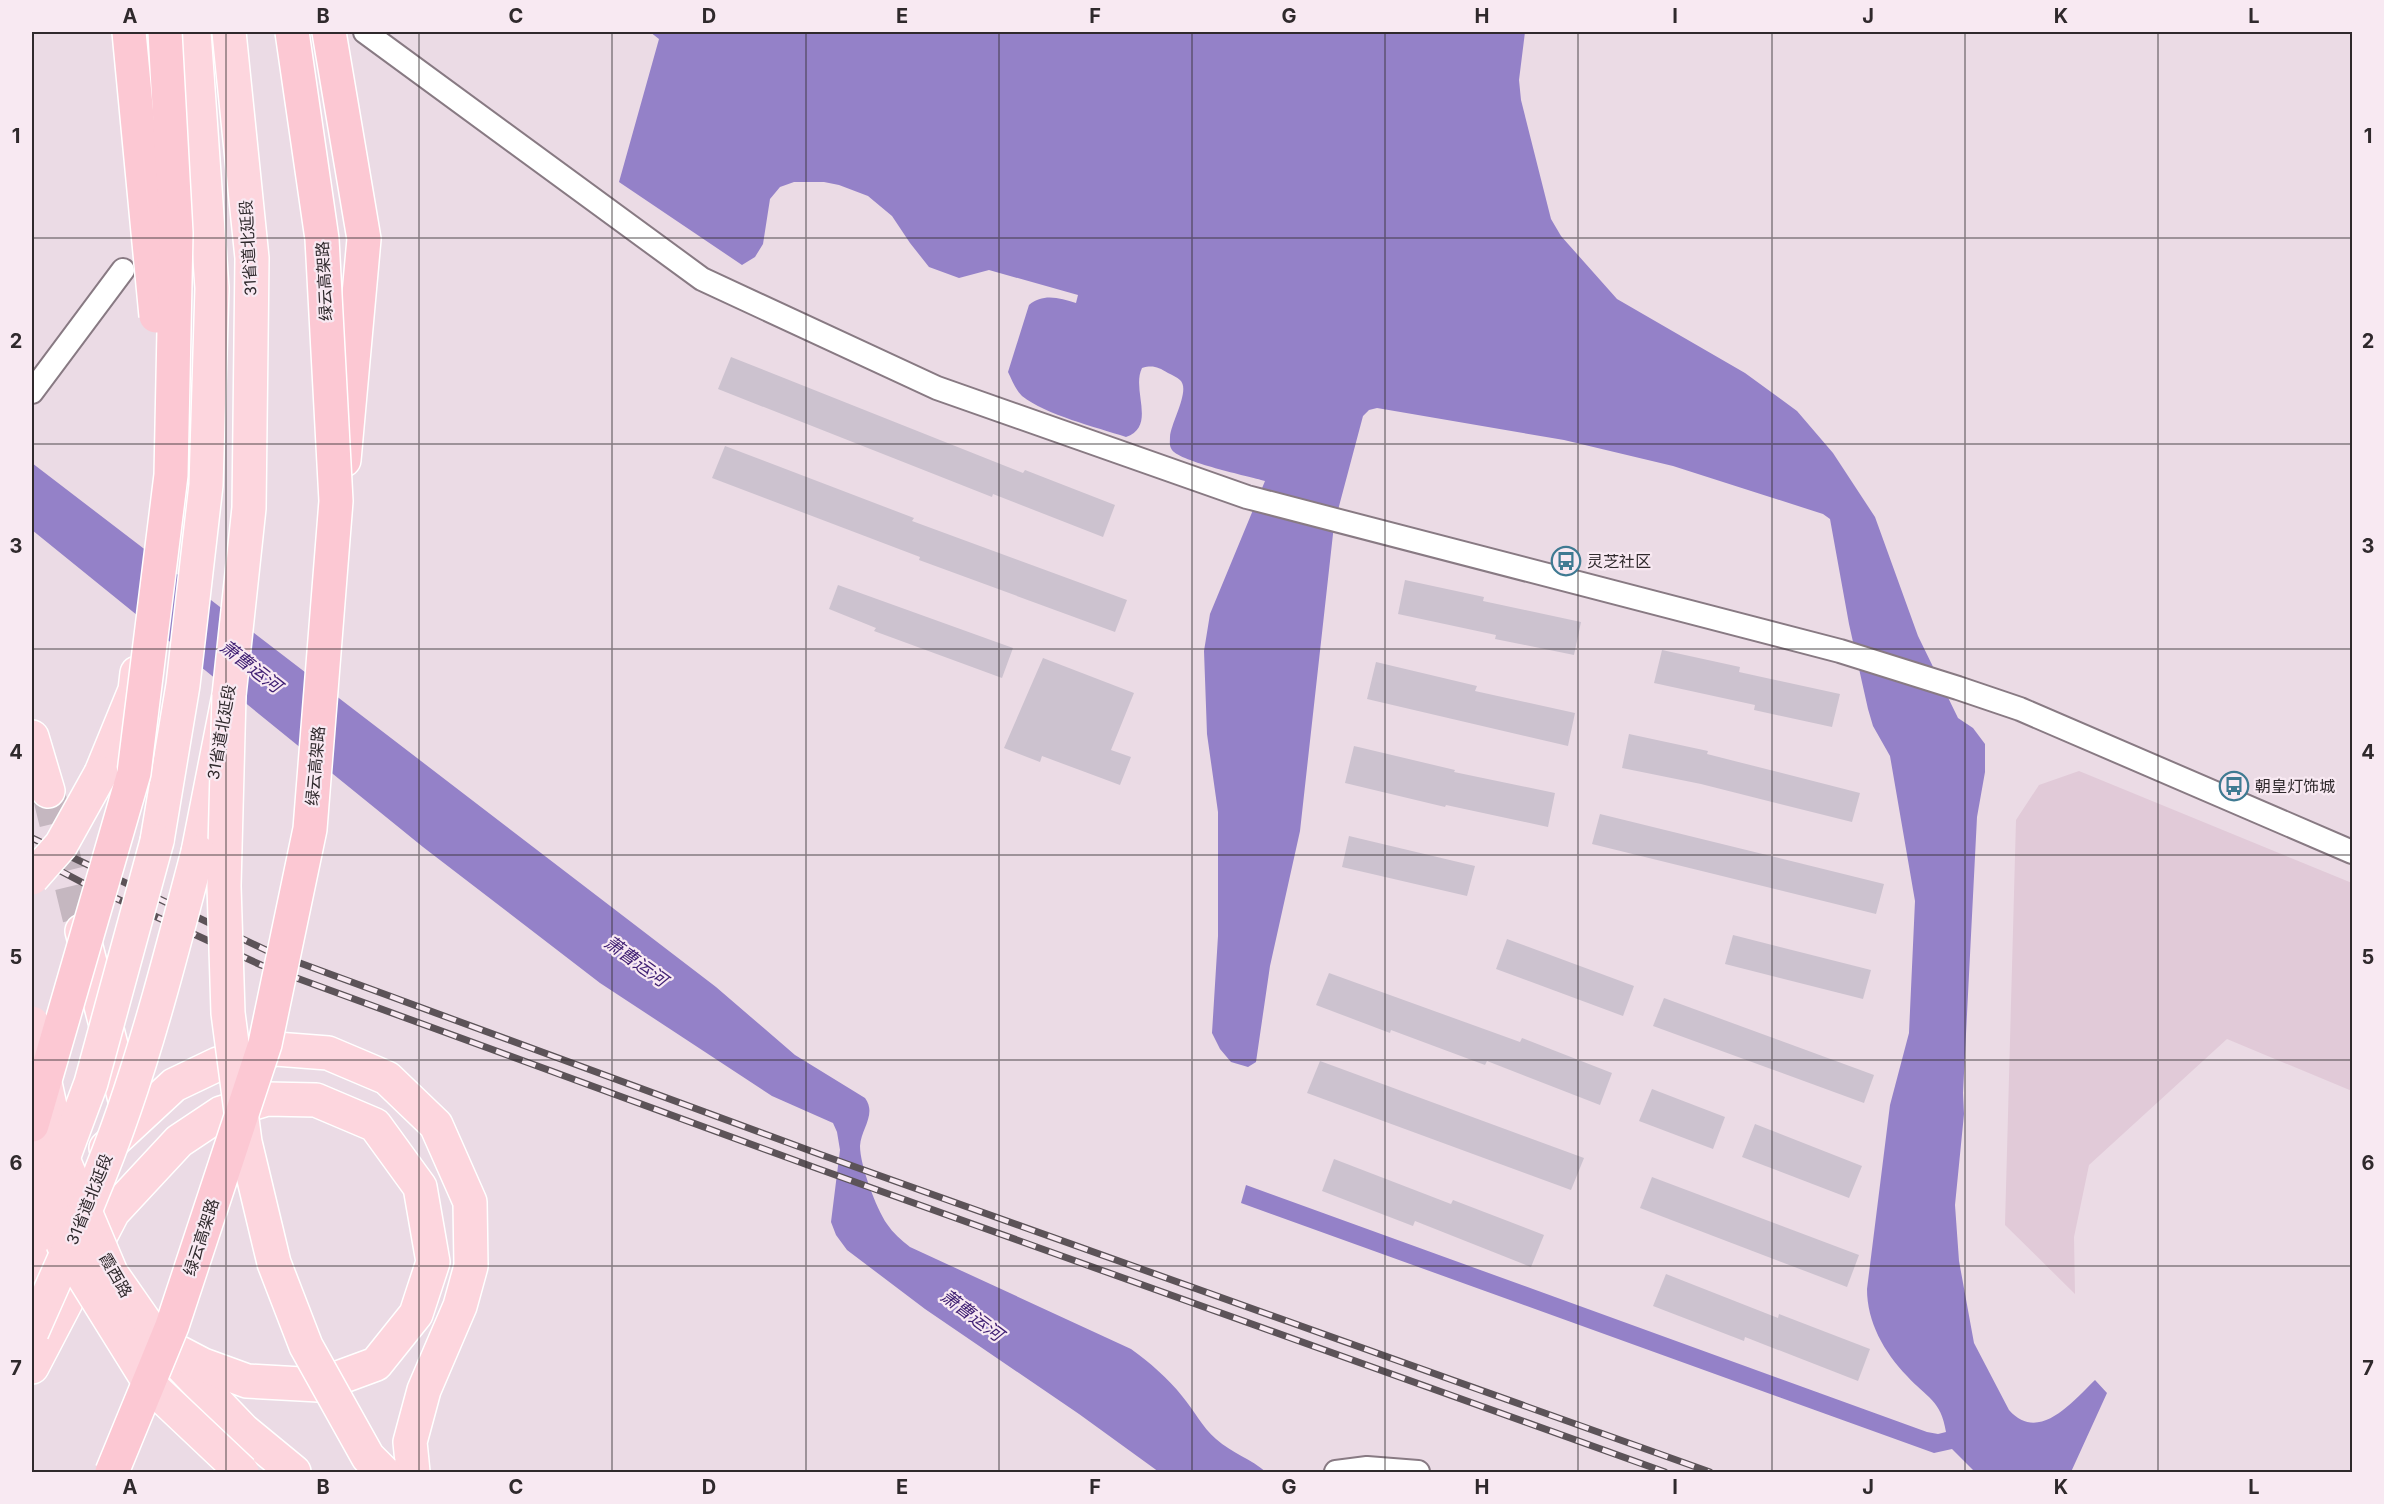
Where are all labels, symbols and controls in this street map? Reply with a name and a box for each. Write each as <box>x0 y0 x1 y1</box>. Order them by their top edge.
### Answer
text: A <box>123 4 138 28</box>
text: B <box>316 4 330 28</box>
text: C <box>509 4 523 28</box>
text: D <box>702 4 716 28</box>
text: E <box>896 4 908 28</box>
text: F <box>1089 4 1101 28</box>
text: G <box>1281 4 1297 28</box>
text: H <box>1475 4 1489 28</box>
text: I <box>1672 4 1678 28</box>
text: J <box>1862 4 1874 28</box>
text: K <box>2054 4 2068 28</box>
text: L <box>2248 4 2260 28</box>
text: 1 <box>12 124 20 148</box>
text: 1 <box>2364 124 2372 148</box>
street label: 31省道北延段 <box>235 199 261 297</box>
street label: 绿云高架路 <box>312 241 336 321</box>
text: 2 <box>10 329 22 353</box>
text: 2 <box>2362 329 2374 353</box>
text: 3 <box>10 534 22 558</box>
text: 3 <box>2362 534 2374 558</box>
bus stop icon: 灵芝社区 <box>1550 545 1582 577</box>
place label: 灵芝社区 <box>1587 551 1651 571</box>
water label: 萧曹运河 <box>216 636 288 698</box>
street label: 31省道北延段 <box>203 683 239 781</box>
street label: 绿云高架路 <box>302 725 328 807</box>
text: 4 <box>9 740 23 764</box>
text: 4 <box>2361 740 2375 764</box>
bus stop icon: 朝皇灯饰城 <box>2218 770 2250 802</box>
place label: 朝皇灯饰城 <box>2255 776 2335 796</box>
water label: 萧曹运河 <box>601 931 674 992</box>
text: 5 <box>10 945 22 969</box>
text: 5 <box>2362 945 2374 969</box>
text: 6 <box>10 1151 23 1175</box>
street label: 31省道北延段 <box>62 1151 116 1247</box>
text: 6 <box>2362 1151 2375 1175</box>
street label: 绿云高架路 <box>179 1196 223 1278</box>
street label: 霞西路 <box>95 1249 137 1301</box>
water label: 萧曹运河 <box>937 1285 1009 1347</box>
text: 7 <box>10 1356 22 1380</box>
text: 7 <box>2362 1356 2374 1380</box>
text: A <box>123 1475 138 1499</box>
text: B <box>316 1475 330 1499</box>
text: C <box>509 1475 523 1499</box>
text: D <box>702 1475 716 1499</box>
text: E <box>896 1475 908 1499</box>
text: F <box>1089 1475 1101 1499</box>
text: G <box>1281 1475 1297 1499</box>
text: H <box>1475 1475 1489 1499</box>
text: I <box>1672 1475 1678 1499</box>
text: J <box>1862 1475 1874 1499</box>
text: K <box>2054 1475 2068 1499</box>
text: L <box>2248 1475 2260 1499</box>

